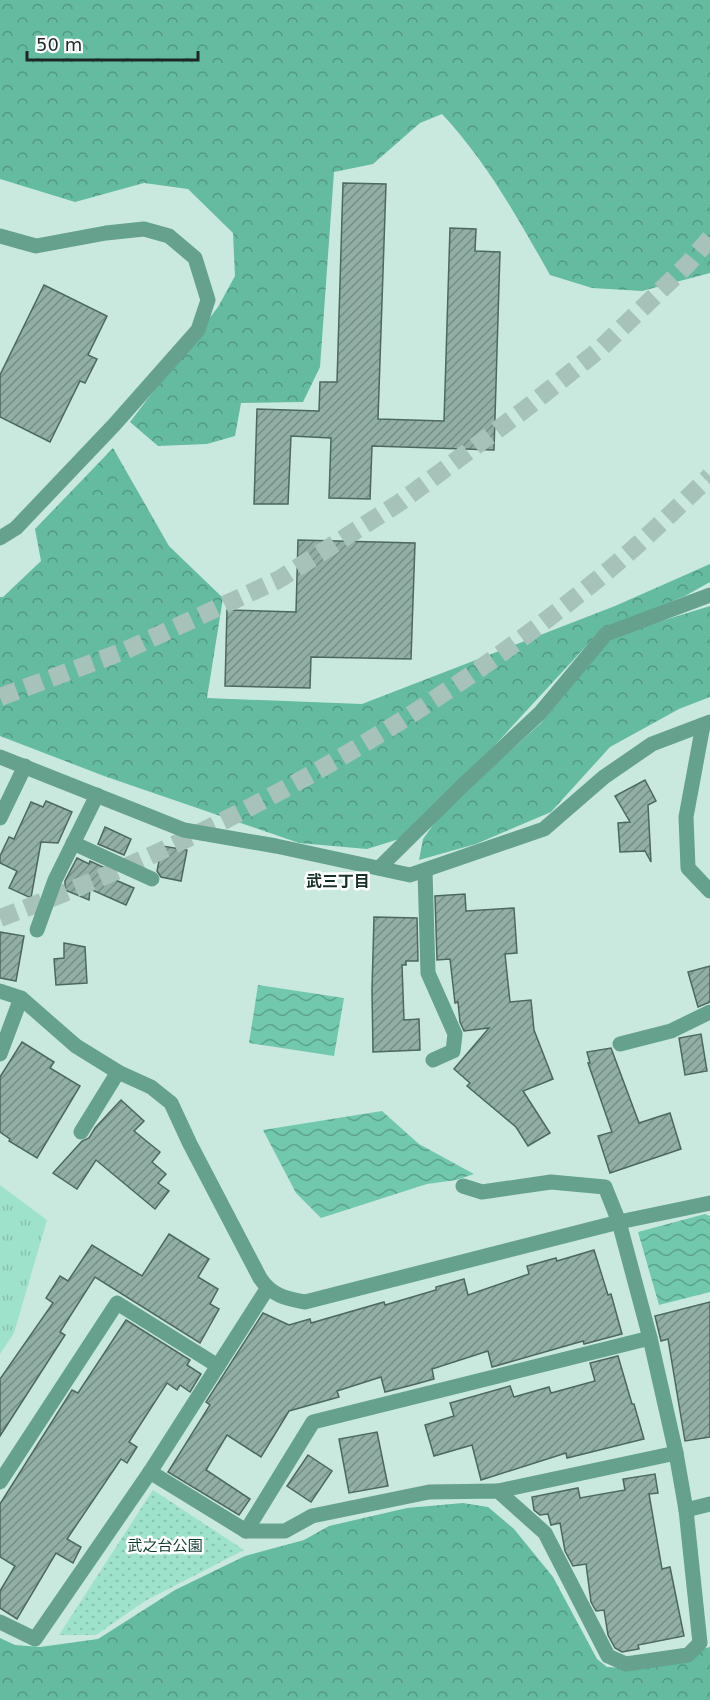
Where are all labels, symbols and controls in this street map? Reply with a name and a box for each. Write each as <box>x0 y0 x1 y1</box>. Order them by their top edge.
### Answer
scale bar <box>27 24 198 62</box>
text: 50 m <box>36 34 82 55</box>
district label: 武三丁目 <box>306 872 370 891</box>
park label: 武之台公園 <box>127 1537 203 1555</box>

